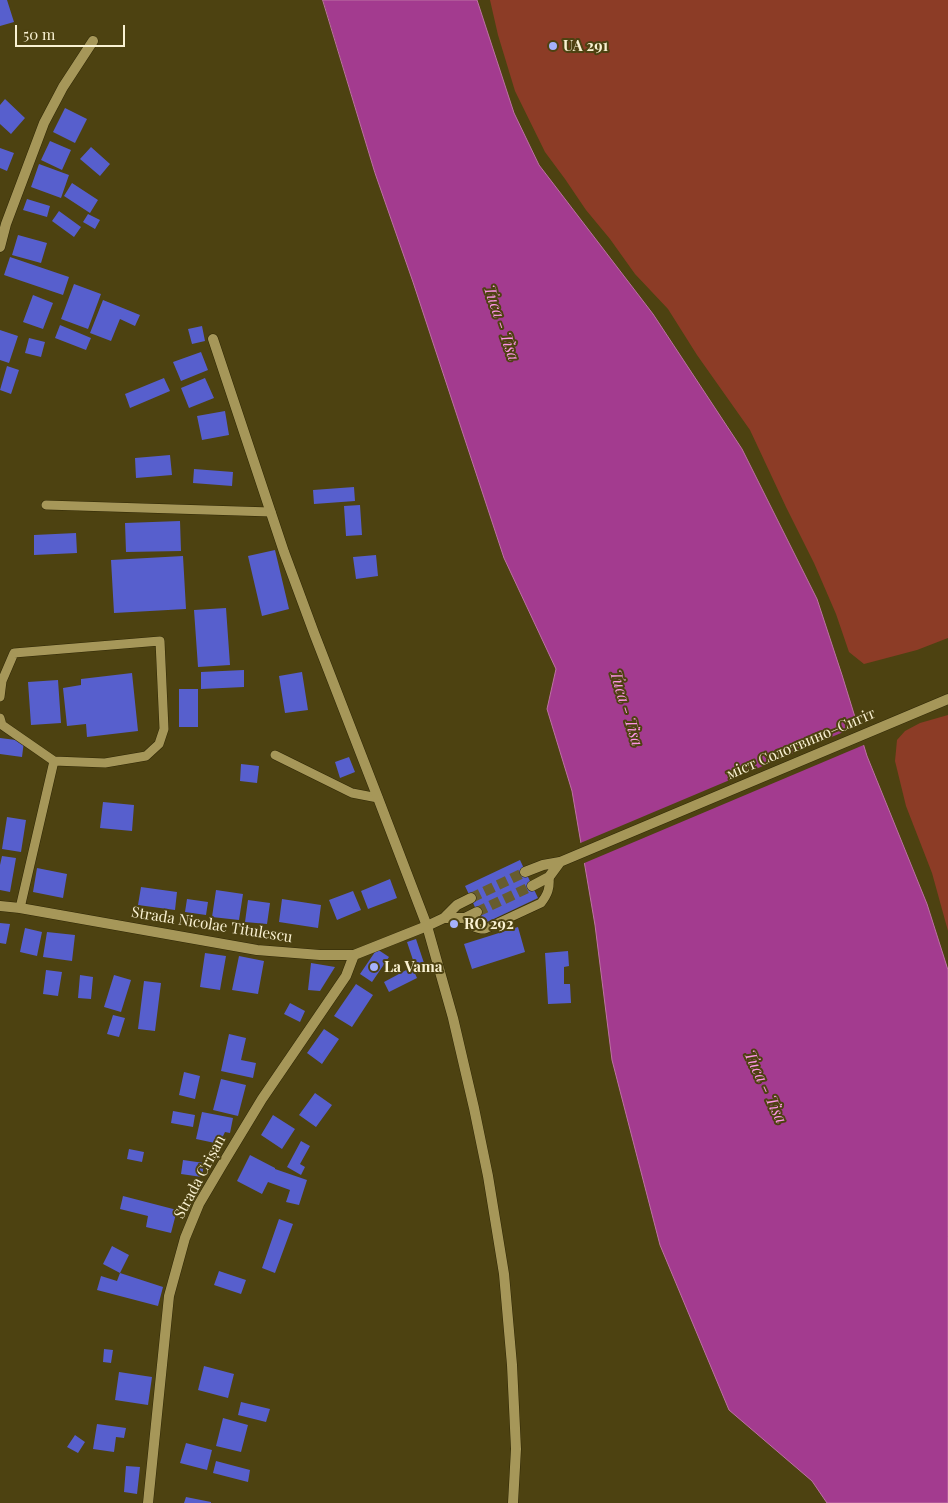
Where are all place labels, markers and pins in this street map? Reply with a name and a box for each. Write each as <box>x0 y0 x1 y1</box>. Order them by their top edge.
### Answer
place label: UA 291 <box>563 37 608 55</box>
marker: UA 291 <box>547 40 559 52</box>
place label: RO 292 <box>464 915 514 933</box>
marker: RO 292 <box>448 918 460 930</box>
place label: La Vama <box>384 958 442 976</box>
marker: La Vama <box>368 961 380 973</box>

